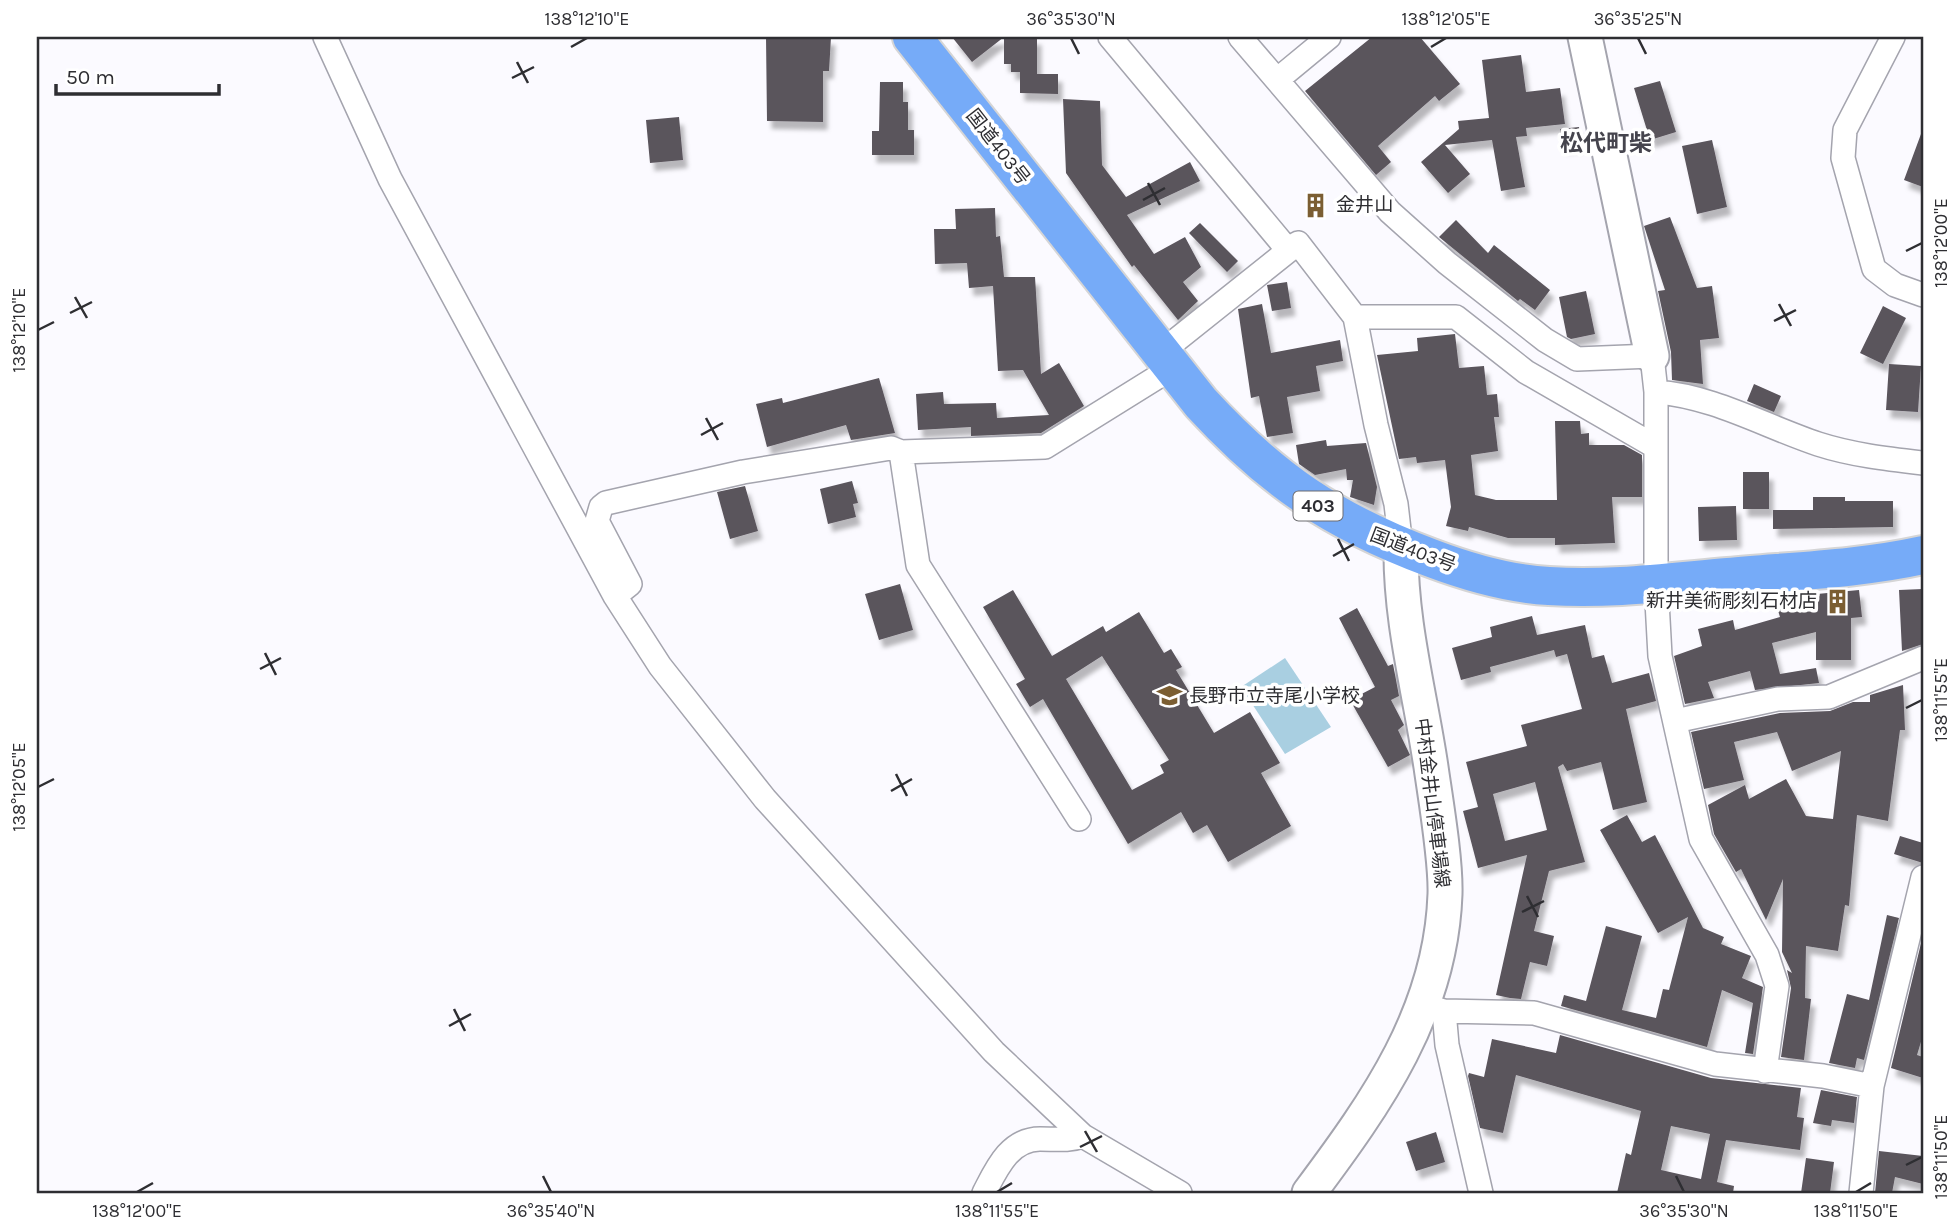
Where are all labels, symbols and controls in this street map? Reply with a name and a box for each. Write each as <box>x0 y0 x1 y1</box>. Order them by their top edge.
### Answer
text: 138°12'10"E <box>545 8 629 30</box>
text: 36°35'30"N <box>1026 8 1116 30</box>
text: 138°12'05"E <box>1401 8 1491 30</box>
text: 36°35'25"N <box>1594 8 1682 30</box>
scale bar <box>56 52 219 96</box>
text: 50 m <box>66 65 115 89</box>
street label: 国道403号 <box>962 105 1034 189</box>
district label: 松代町柴 <box>1560 130 1652 157</box>
building icon: 金井山 <box>1302 191 1330 219</box>
place label: 金井山 <box>1336 194 1393 216</box>
text: 138°12'00"E <box>1930 198 1952 288</box>
text: 138°12'10"E <box>8 288 30 372</box>
road number: 403 <box>1294 492 1342 520</box>
street label: 国道403号 <box>1367 524 1459 576</box>
building icon: 新井美術彫刻石材店 <box>1823 587 1851 615</box>
place label: 新井美術彫刻石材店 <box>1646 590 1817 612</box>
text: 138°11'55"E <box>1930 658 1952 742</box>
school or university icon: 長野市立寺尾小学校 <box>1155 682 1183 710</box>
place label: 長野市立寺尾小学校 <box>1189 685 1360 707</box>
street label: 中村金井山停車場線 <box>1411 717 1453 889</box>
text: 138°12'05"E <box>8 742 30 832</box>
text: 138°11'50"E <box>1930 1115 1952 1199</box>
text: 138°12'00"E <box>92 1200 182 1222</box>
text: 36°35'40"N <box>507 1200 595 1222</box>
text: 138°11'55"E <box>955 1200 1039 1222</box>
text: 36°35'30"N <box>1639 1200 1729 1222</box>
text: 138°11'50"E <box>1814 1200 1898 1222</box>

